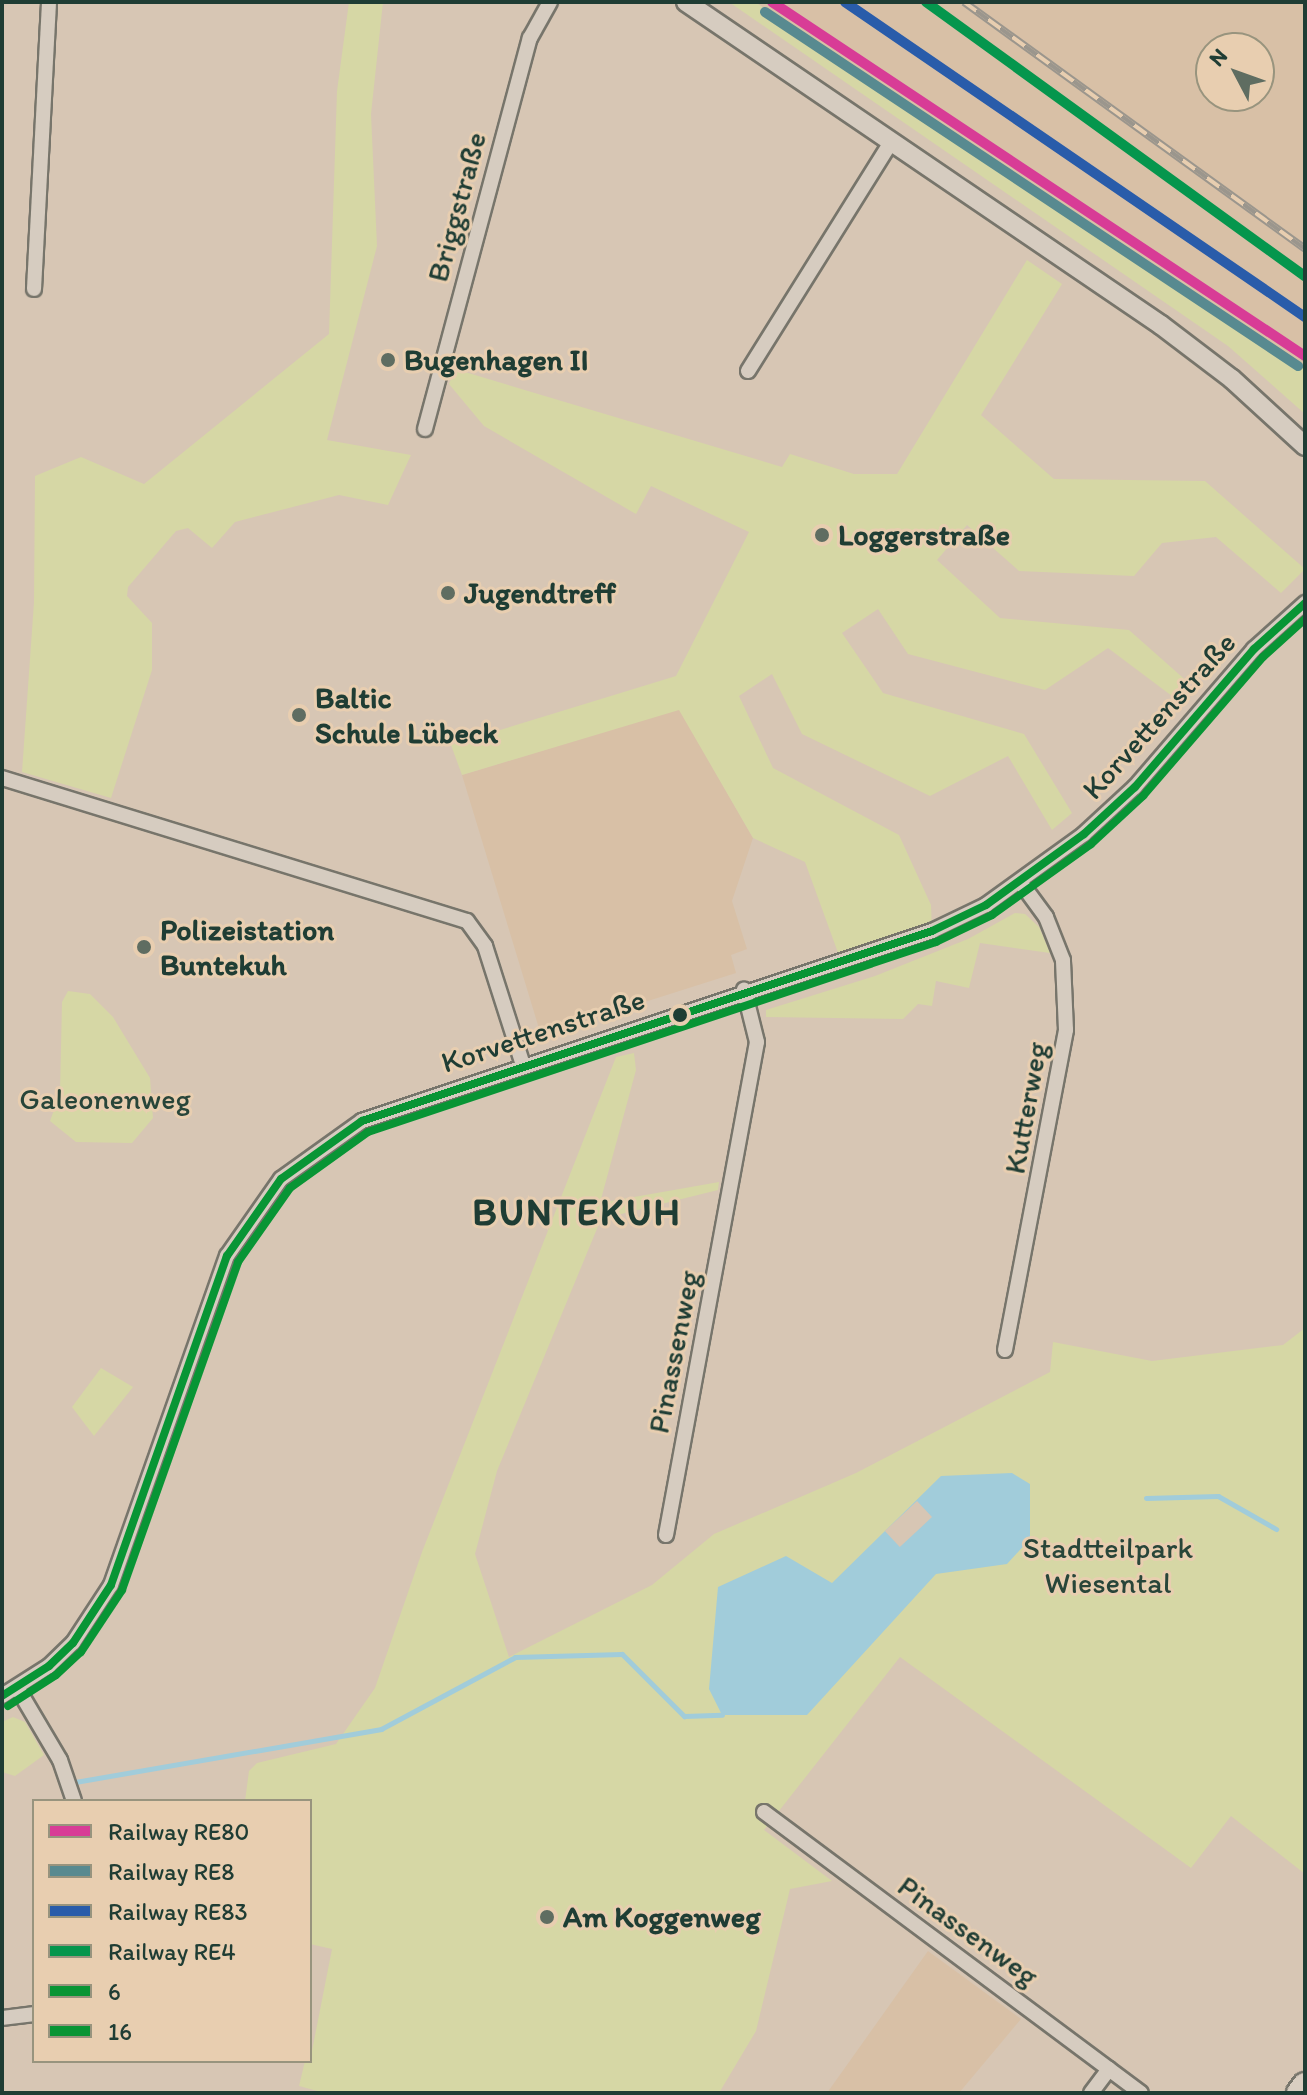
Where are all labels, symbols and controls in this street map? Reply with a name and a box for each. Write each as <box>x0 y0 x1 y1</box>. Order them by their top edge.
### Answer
north arrow <box>1195 32 1275 112</box>
text: N <box>1203 43 1233 72</box>
street label: Briggstraße <box>420 128 494 286</box>
place label: Bugenhagen II <box>404 342 589 378</box>
marker: Bugenhagen II <box>379 351 397 369</box>
place label: Loggerstraße <box>838 517 1010 553</box>
marker: Loggerstraße <box>813 526 831 544</box>
place label: Jugendtreff <box>464 575 616 611</box>
marker: Jugendtreff <box>439 584 457 602</box>
street label: Korvettenstraße <box>1075 625 1243 807</box>
place label: Baltic Schule Lübeck <box>315 680 498 750</box>
marker: Baltic Schule Lübeck <box>290 706 308 724</box>
place label: Polizeistation Buntekuh <box>160 912 334 982</box>
marker: Polizeistation Buntekuh <box>135 938 153 956</box>
street label: Korvettenstraße <box>437 981 649 1081</box>
unlabelled marker <box>672 1007 688 1023</box>
street label: Kutterweg <box>997 1039 1055 1177</box>
park label: Galeonenweg <box>19 1081 191 1117</box>
district label: BUNTEKUH <box>472 1190 682 1236</box>
street label: Pinassenweg <box>641 1268 707 1436</box>
park label: Stadtteilpark Wiesental <box>1023 1530 1193 1600</box>
legend <box>32 1799 312 2063</box>
text: Railway RE80 <box>108 1817 249 1846</box>
text: Railway RE8 <box>108 1857 234 1886</box>
street label: Pinassenweg <box>891 1868 1045 1994</box>
text: Railway RE83 <box>108 1897 247 1926</box>
place label: Am Koggenweg <box>563 1899 761 1935</box>
marker: Am Koggenweg <box>538 1908 556 1926</box>
text: Railway RE4 <box>108 1937 236 1966</box>
text: 6 <box>108 1977 121 2006</box>
text: 16 <box>108 2017 132 2046</box>

